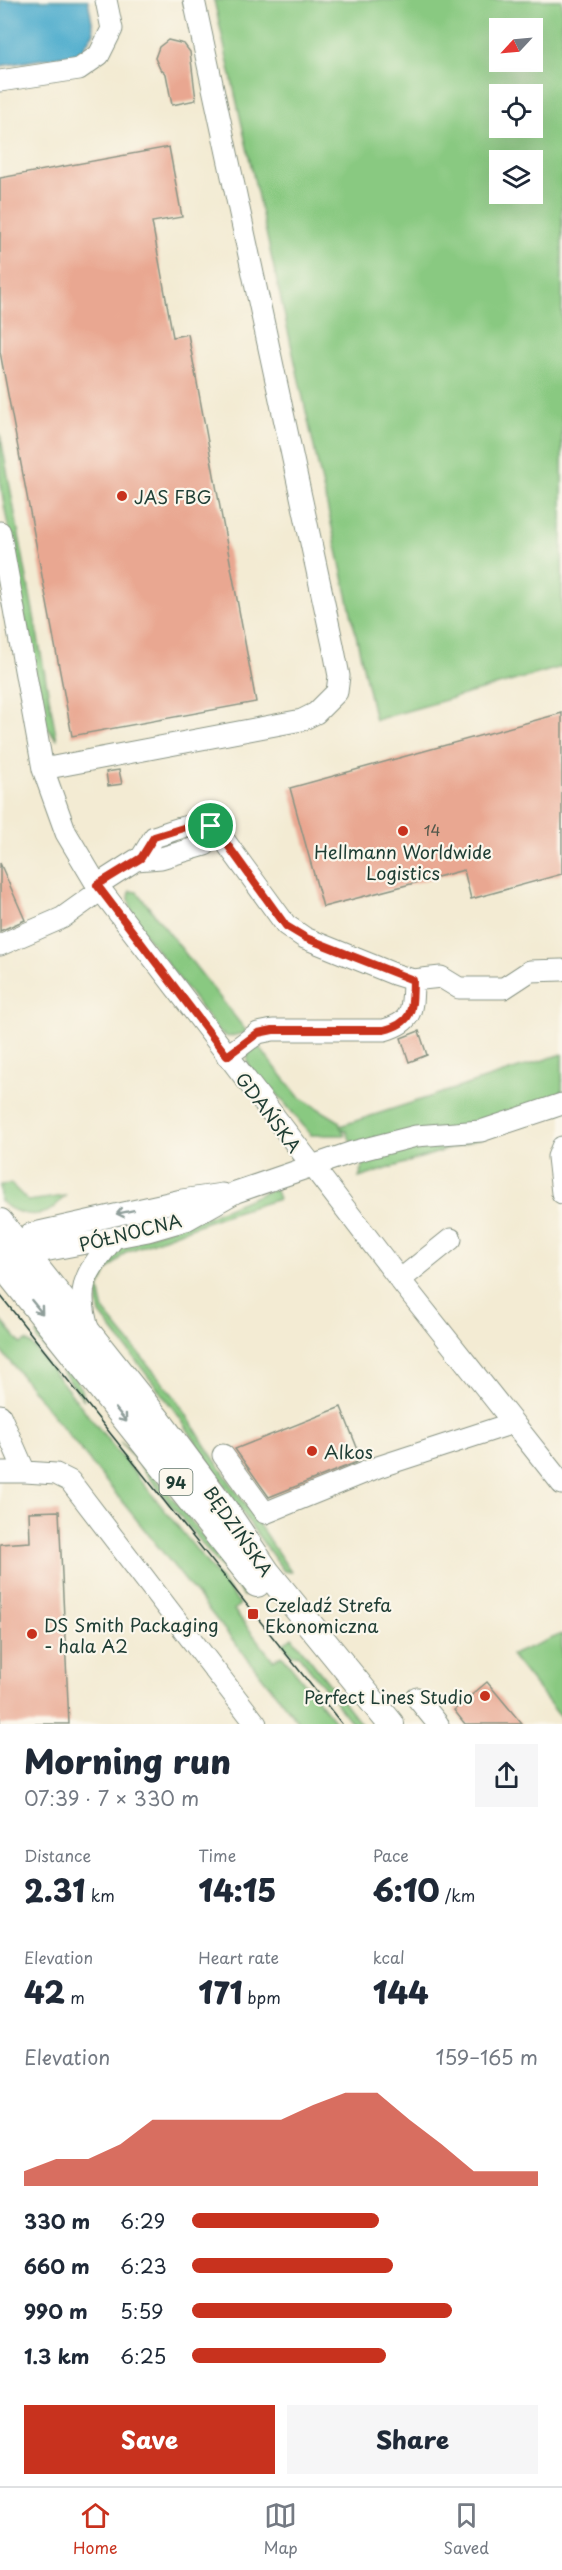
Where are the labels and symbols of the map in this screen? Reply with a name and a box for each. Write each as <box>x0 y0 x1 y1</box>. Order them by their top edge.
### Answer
north arrow <box>489 18 543 72</box>
place label: JAS FBG <box>134 483 212 510</box>
marker: JAS FBG <box>115 489 129 503</box>
pin <box>185 800 236 851</box>
house number: 14 <box>424 818 440 841</box>
marker: Hellmann Worldwide Logistics <box>396 824 410 838</box>
place label: Hellmann Worldwide Logistics <box>314 838 492 886</box>
street label: GDAŃSKA <box>230 1066 308 1158</box>
street label: PÓŁNOCNA <box>76 1206 184 1258</box>
one-way arrow <box>116 1207 135 1219</box>
one-way arrow <box>30 1299 43 1315</box>
one-way arrow <box>115 1406 128 1422</box>
place label: Alkos <box>324 1438 373 1465</box>
marker: Alkos <box>305 1444 319 1458</box>
road number: 94 <box>160 1469 192 1495</box>
street label: BĘDZIŃSKA <box>198 1480 280 1582</box>
place label: Czeladź Strefa Ekonomiczna <box>265 1591 392 1639</box>
marker: Czeladź Strefa Ekonomiczna <box>246 1607 260 1621</box>
place label: DS Smith Packaging - hala A2 <box>44 1611 219 1659</box>
marker: DS Smith Packaging - hala A2 <box>25 1627 39 1641</box>
place label: Perfect Lines Studio <box>304 1683 473 1710</box>
marker: Perfect Lines Studio <box>478 1689 492 1703</box>

